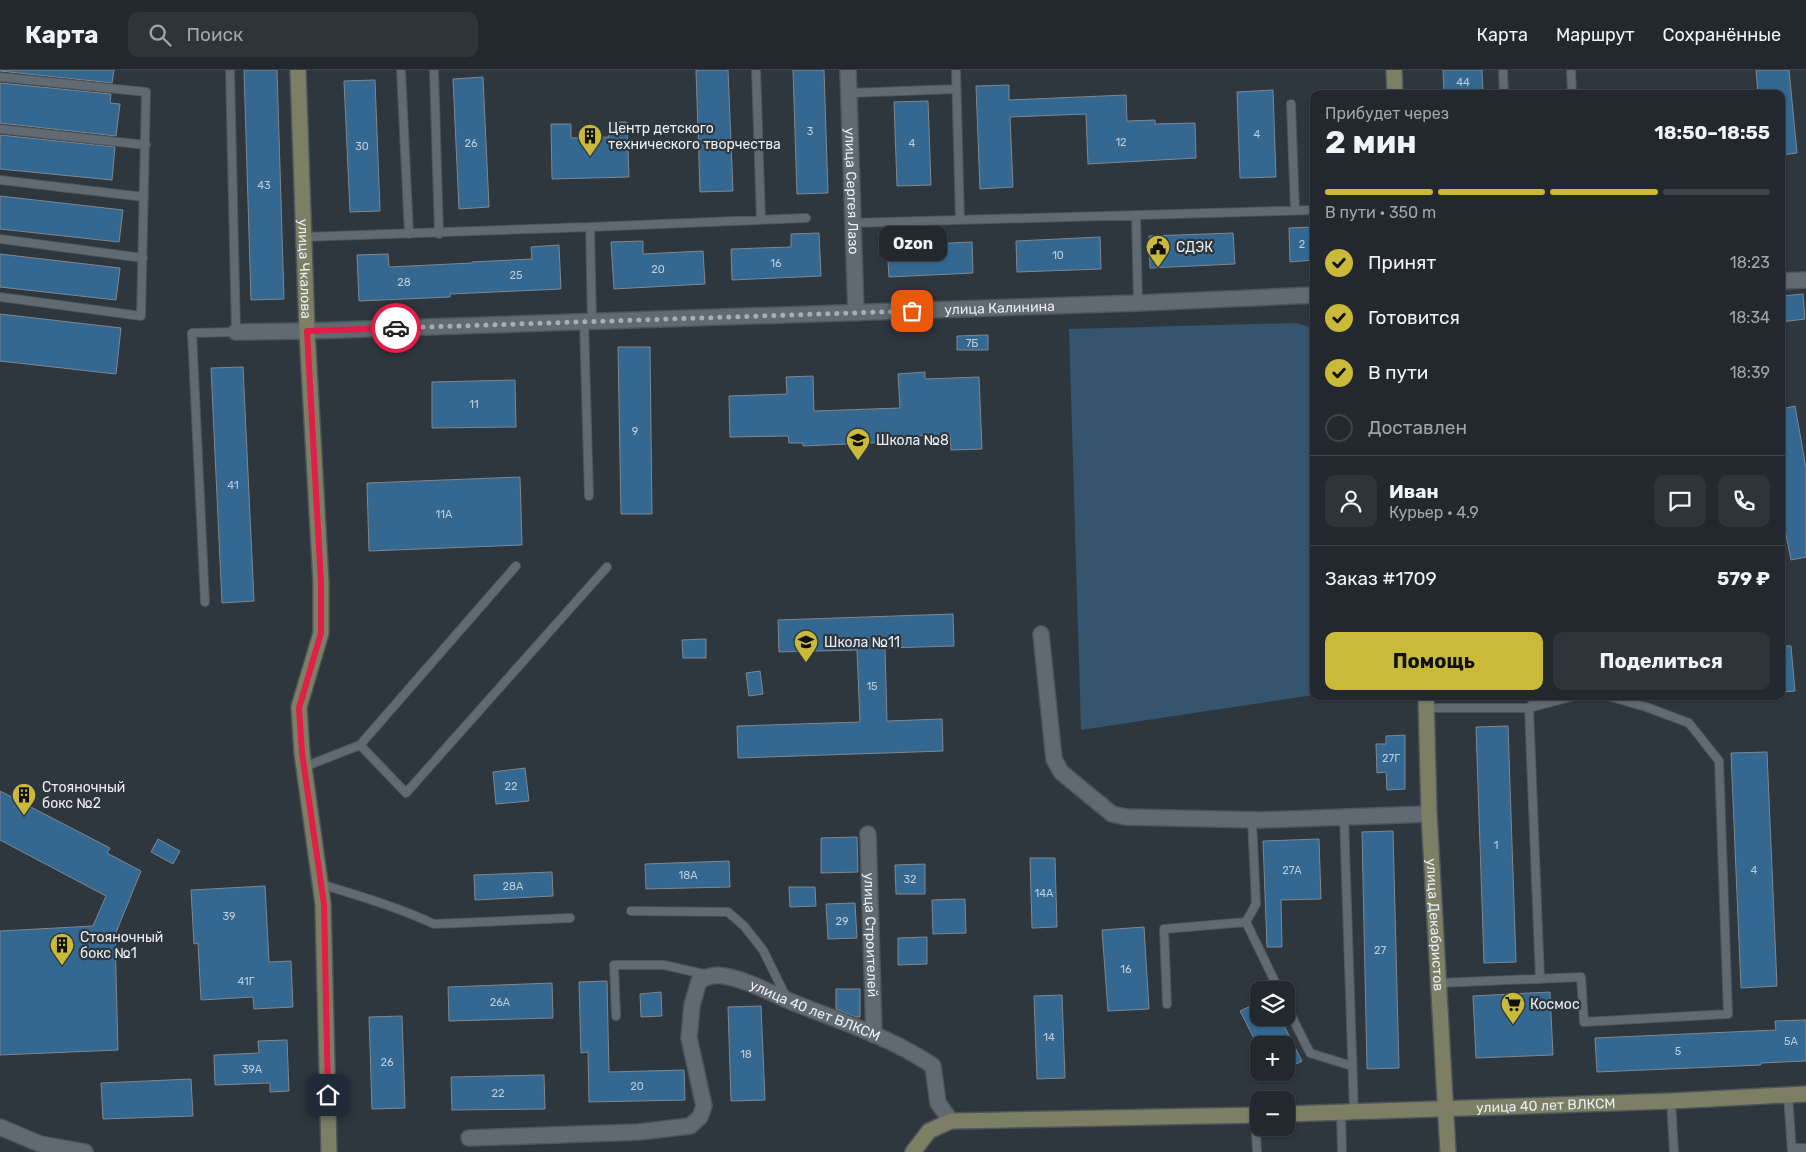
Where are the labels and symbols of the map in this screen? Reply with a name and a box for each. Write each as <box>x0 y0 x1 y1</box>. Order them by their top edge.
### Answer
house number: 44 <box>1456 76 1470 89</box>
place label: Центр детского технического творчества <box>608 120 781 153</box>
building icon: Центр детского технического творчества <box>577 123 603 157</box>
house number: 3 <box>807 125 814 138</box>
street label: улица Сергея Лазо <box>841 127 863 255</box>
house number: 4 <box>1254 128 1261 141</box>
house number: 12 <box>1115 136 1127 149</box>
house number: 26 <box>464 137 478 150</box>
house number: 4 <box>909 137 916 150</box>
house number: 30 <box>355 140 369 153</box>
house number: 43 <box>257 179 271 192</box>
street label: улица Чкалова <box>295 219 315 319</box>
callout: Ozon <box>878 226 946 261</box>
public building icon: СДЭК <box>1145 234 1171 268</box>
house number: 2 <box>1299 238 1305 251</box>
place label: СДЭК <box>1176 239 1213 256</box>
house number: 10 <box>1052 249 1064 262</box>
house number: 16 <box>770 257 782 270</box>
house number: 20 <box>651 263 665 276</box>
house number: 25 <box>510 269 523 282</box>
house number: 28 <box>397 276 411 289</box>
pin <box>891 290 933 332</box>
street label: улица Калинина <box>944 297 1055 318</box>
courier <box>371 303 421 353</box>
house number: 7Б <box>966 337 978 350</box>
house number: 11 <box>469 398 479 411</box>
house number: 9 <box>632 425 638 438</box>
school or university icon: Школа №8 <box>845 427 871 461</box>
place label: Школа №8 <box>876 432 949 449</box>
house number: 41 <box>227 479 239 492</box>
house number: 11А <box>436 508 453 521</box>
school or university icon: Школа №11 <box>793 629 819 663</box>
place label: Школа №11 <box>824 634 900 651</box>
house number: 15 <box>866 680 878 693</box>
house number: 27Г <box>1382 752 1400 765</box>
place label: Стояночный бокс №2 <box>42 779 125 812</box>
house number: 22 <box>505 780 517 793</box>
building icon: Стояночный бокс №2 <box>11 782 37 816</box>
house number: 1 <box>1494 839 1498 852</box>
street label: улица Декабристов <box>1423 858 1447 992</box>
house number: 27А <box>1282 864 1302 877</box>
house number: 4 <box>1751 864 1758 877</box>
house number: 18А <box>678 869 698 882</box>
street label: улица Строителей <box>861 872 881 997</box>
house number: 32 <box>903 873 917 886</box>
house number: 28А <box>503 880 524 893</box>
house number: 14А <box>1035 887 1054 900</box>
house number: 39 <box>222 910 236 923</box>
house number: 29 <box>836 915 848 928</box>
place label: Стояночный бокс №1 <box>80 929 163 962</box>
building icon: Стояночный бокс №1 <box>49 932 75 966</box>
house number: 27 <box>1374 944 1386 957</box>
house number: 16 <box>1120 963 1132 976</box>
house number: 41Г <box>237 975 255 988</box>
street label: улица 40 лет ВЛКСМ <box>747 976 883 1045</box>
supermarket icon: Космос <box>1500 991 1526 1025</box>
house number: 26А <box>490 996 511 1009</box>
place label: Космос <box>1530 996 1580 1013</box>
house number: 14 <box>1043 1031 1055 1044</box>
house number: 5А <box>1784 1035 1799 1048</box>
house number: 5 <box>1675 1045 1682 1058</box>
house number: 18 <box>740 1048 752 1061</box>
house number: 26 <box>380 1056 394 1069</box>
house number: 39А <box>242 1063 263 1076</box>
pin <box>307 1074 349 1116</box>
house number: 20 <box>630 1080 644 1093</box>
house number: 22 <box>492 1087 504 1100</box>
street label: улица 40 лет ВЛКСМ <box>1476 1094 1616 1116</box>

